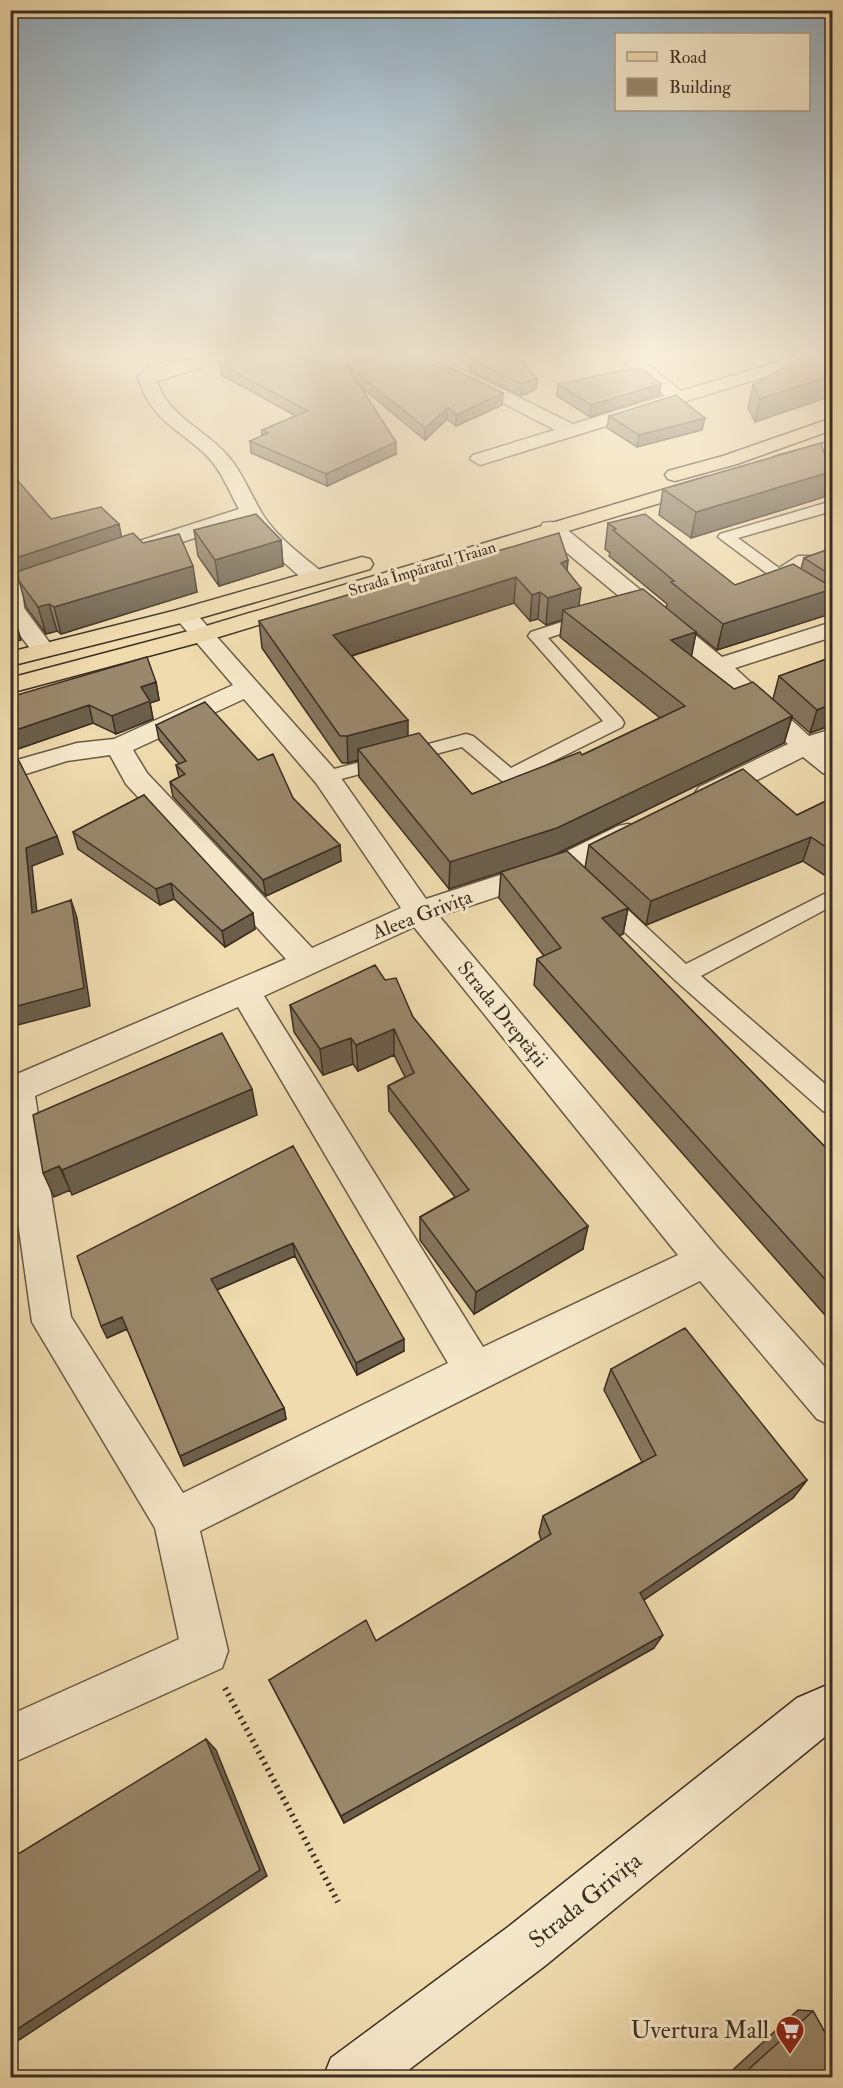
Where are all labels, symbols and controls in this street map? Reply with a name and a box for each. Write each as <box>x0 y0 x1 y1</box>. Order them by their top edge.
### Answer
legend <box>615 33 810 111</box>
text: Road <box>669 46 707 69</box>
text: Building <box>669 76 732 99</box>
street label: Strada Împăratul Traian <box>346 537 499 602</box>
street label: Aleea Grivița <box>368 884 476 945</box>
street label: Strada Dreptății <box>451 956 553 1073</box>
street label: Strada Grivița <box>523 1845 649 1955</box>
supermarket icon: Uvertura Mall <box>774 2014 806 2056</box>
place label: Uvertura Mall <box>631 2015 769 2046</box>

